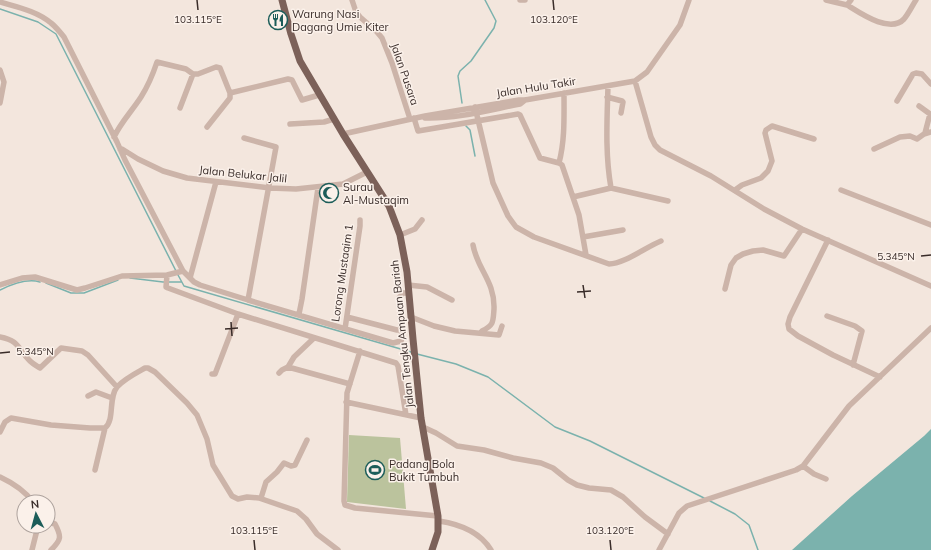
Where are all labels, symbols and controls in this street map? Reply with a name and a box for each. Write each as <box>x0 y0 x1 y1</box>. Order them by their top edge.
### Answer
place label: Warung Nasi Dagang Umie Kiter <box>292 7 389 34</box>
restaurant icon: Warung Nasi Dagang Umie Kiter <box>267 9 289 31</box>
text: 103.115°E <box>174 13 222 26</box>
text: 103.120°E <box>530 13 578 26</box>
street label: Jalan Pusara <box>388 41 422 107</box>
street label: Jalan Hulu Takir <box>495 74 577 100</box>
street label: Jalan Belukar Jalil <box>198 162 288 186</box>
place label: Surau Al-Mustaqim <box>343 180 409 207</box>
mosque icon: Surau Al-Mustaqim <box>318 182 340 204</box>
street label: Lorong Mustaqim 1 <box>328 223 356 323</box>
text: 5.345°N <box>877 250 915 263</box>
street label: Jalan Tengku Ampuan Bariah <box>387 259 417 409</box>
text: 5.345°N <box>16 345 54 358</box>
place label: Padang Bola Bukit Tumbuh <box>389 457 459 484</box>
sports icon: Padang Bola Bukit Tumbuh <box>364 459 386 481</box>
north arrow <box>16 494 56 534</box>
text: N <box>30 497 40 511</box>
text: 103.115°E <box>230 524 278 537</box>
text: 103.120°E <box>586 524 634 537</box>

